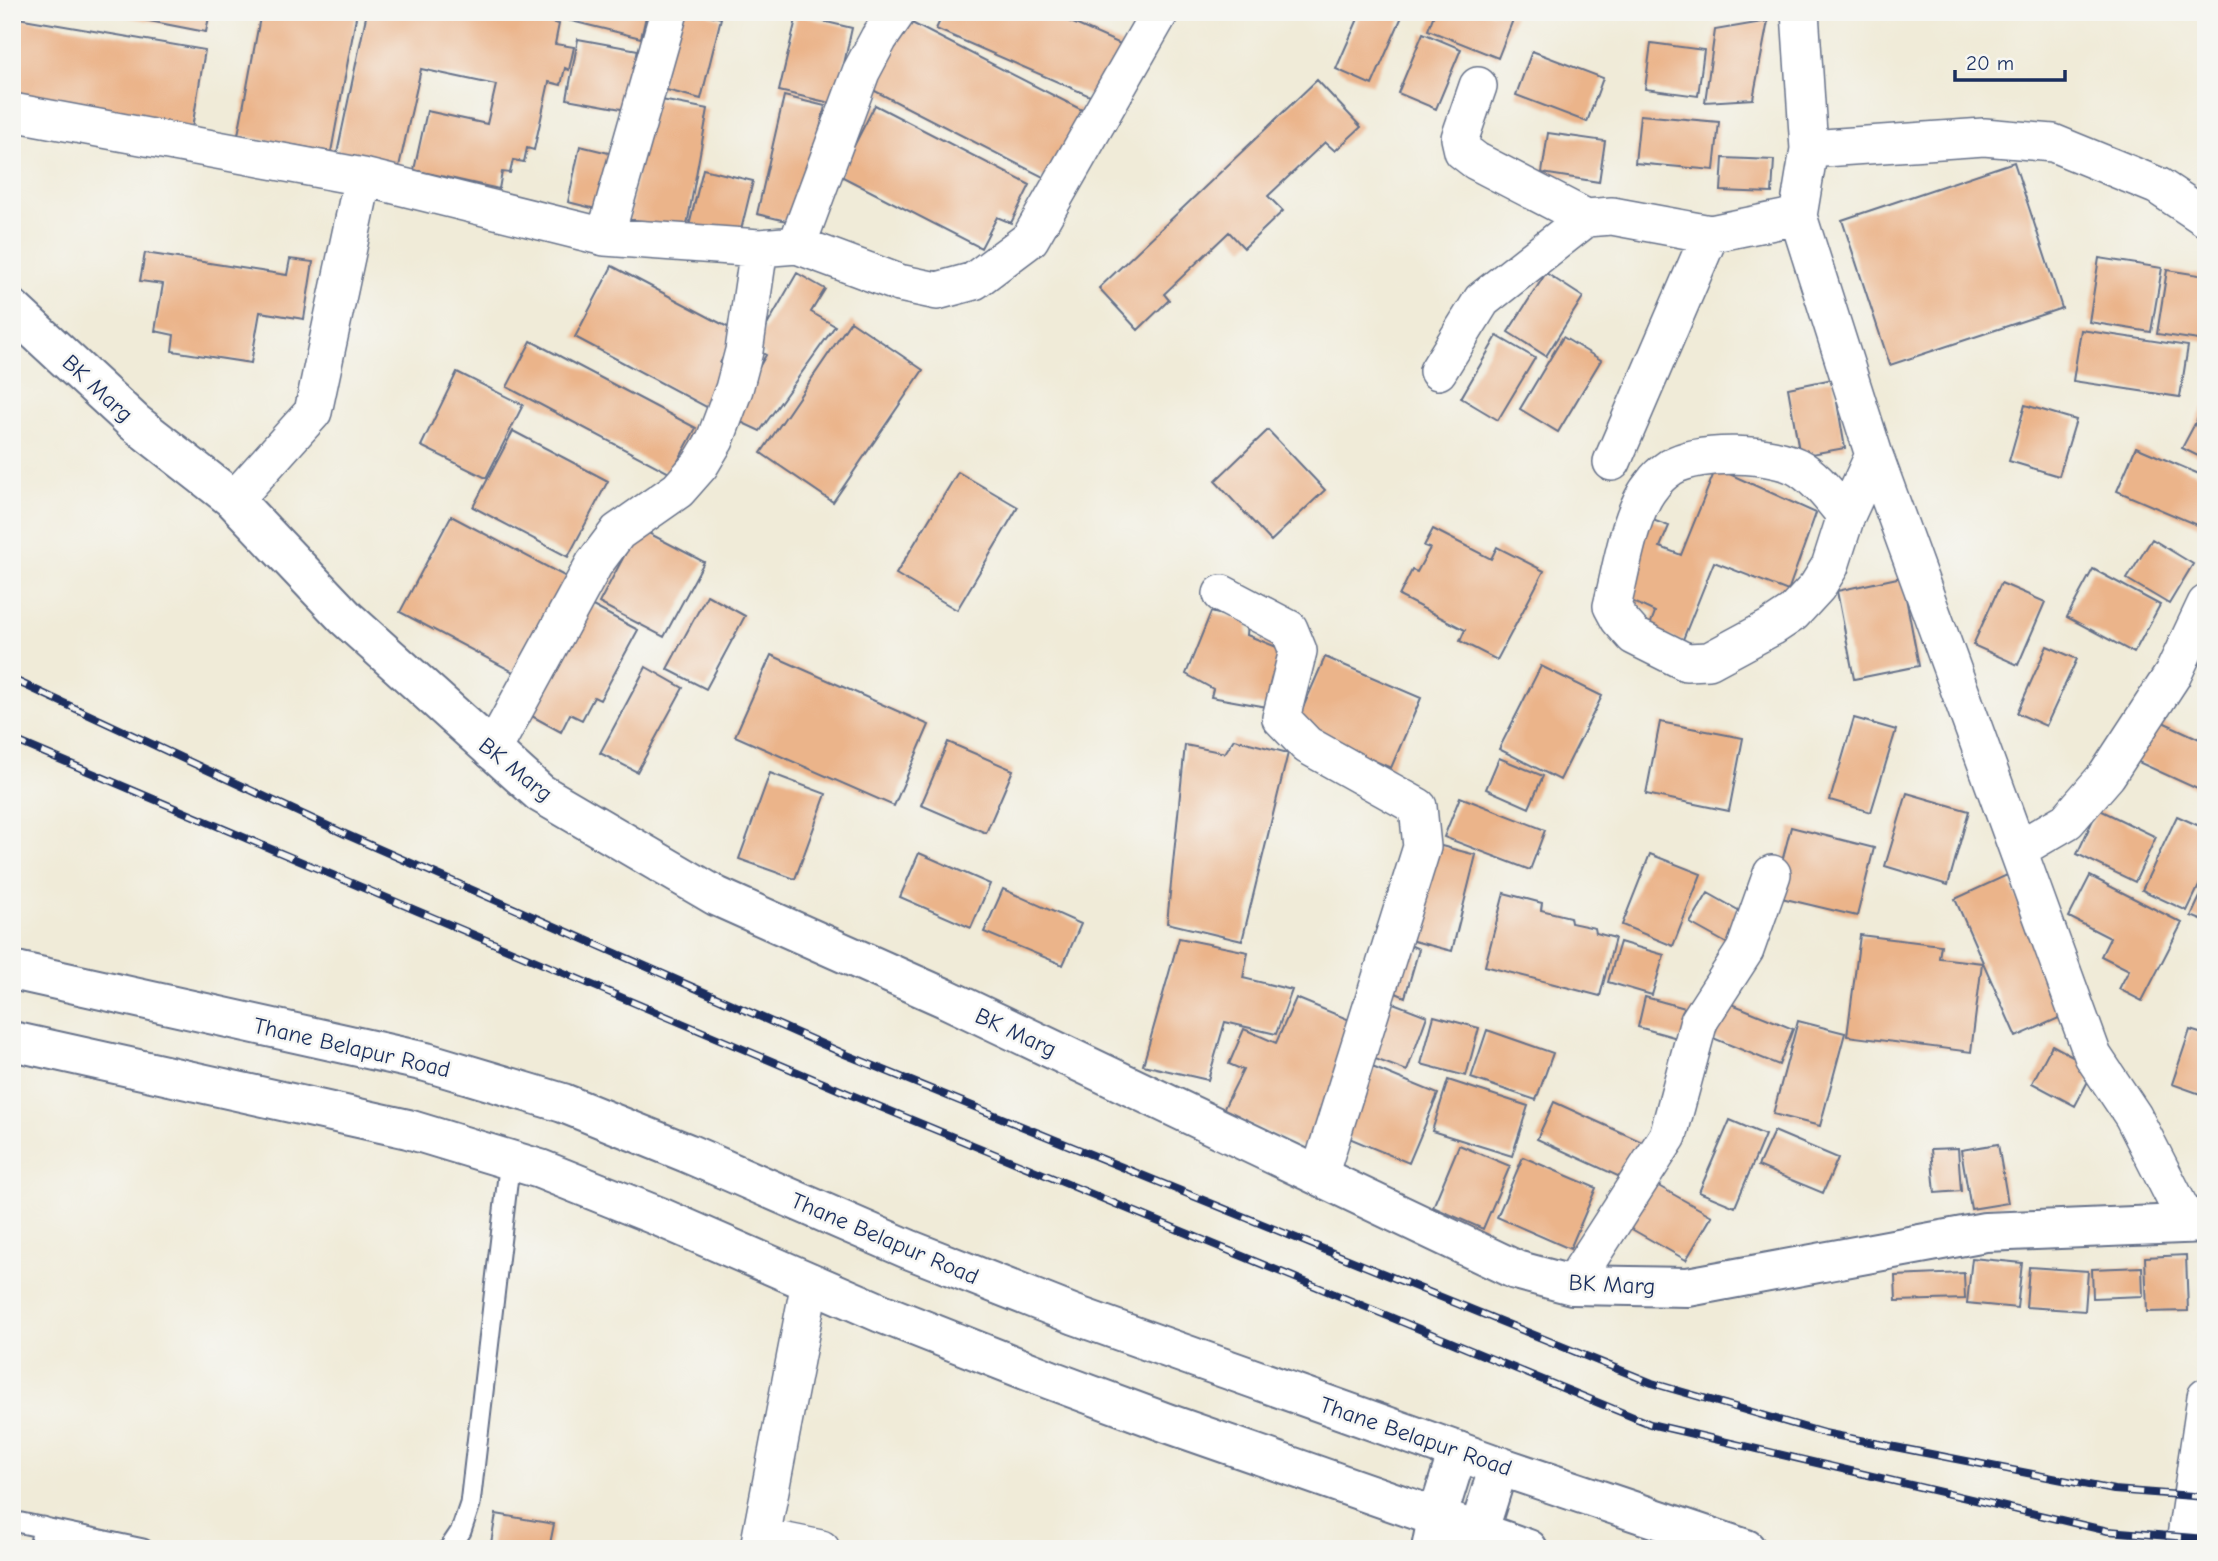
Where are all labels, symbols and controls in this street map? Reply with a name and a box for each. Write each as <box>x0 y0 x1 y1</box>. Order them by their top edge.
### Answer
scale bar <box>1955 38 2066 82</box>
text: 20 m <box>1966 51 2014 75</box>
street label: BK Marg <box>57 349 139 428</box>
street label: BK Marg <box>474 732 558 807</box>
street label: BK Marg <box>971 1002 1061 1063</box>
street label: Thane Belapur Road <box>251 1012 453 1083</box>
street label: Thane Belapur Road <box>787 1187 983 1290</box>
street label: BK Marg <box>1568 1269 1656 1300</box>
street label: Thane Belapur Road <box>1316 1391 1515 1482</box>

